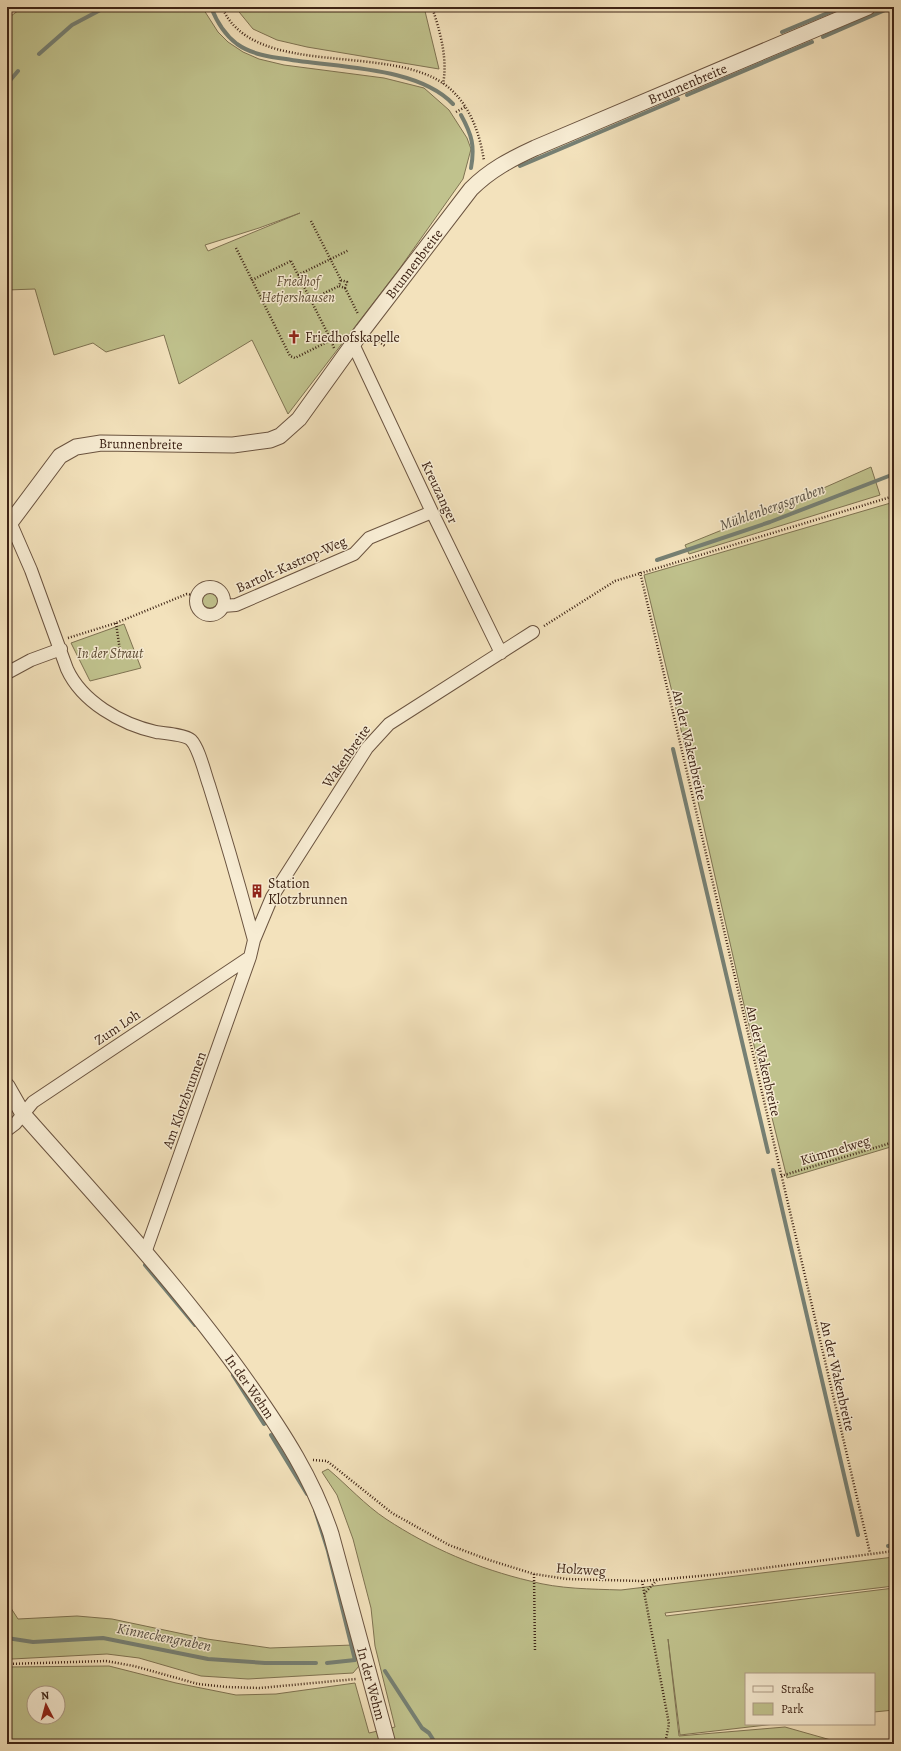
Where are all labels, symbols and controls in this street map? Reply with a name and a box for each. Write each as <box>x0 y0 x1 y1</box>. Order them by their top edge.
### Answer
street label: Brunnenbreite <box>645 59 730 109</box>
street label: Brunnenbreite <box>381 225 447 303</box>
park label: Friedhof Hetjershausen <box>261 272 335 307</box>
place label: Friedhofskapelle <box>305 328 400 347</box>
church icon: Friedhofskapelle <box>286 329 302 345</box>
street label: Brunnenbreite <box>99 434 183 454</box>
street label: Kreuzanger <box>417 458 463 527</box>
water label: Mühlenbergsgraben <box>717 479 827 535</box>
street label: Bartolt-Kastrop-Weg <box>233 532 349 597</box>
park label: In der Straut <box>77 644 144 663</box>
street label: An der Wakenbreite <box>667 687 711 802</box>
street label: Wakenbreite <box>317 721 375 792</box>
place label: Station Klotzbrunnen <box>268 874 348 909</box>
building icon: Station Klotzbrunnen <box>249 883 265 899</box>
street label: An der Wakenbreite <box>741 1003 785 1118</box>
street label: Zum Loh <box>91 1005 144 1050</box>
street label: Am Klotzbrunnen <box>158 1049 211 1152</box>
street label: Kümmelweg <box>798 1131 872 1170</box>
street label: An der Wakenbreite <box>815 1318 859 1433</box>
street label: In der Wehm <box>220 1351 279 1423</box>
street label: Holzweg <box>555 1558 607 1581</box>
water label: Kinneckengraben <box>115 1618 213 1656</box>
street label: In der Wehm <box>352 1645 390 1723</box>
legend <box>745 1673 875 1725</box>
text: Straße <box>781 1681 814 1697</box>
north arrow <box>26 1685 66 1725</box>
text: N <box>40 1688 50 1703</box>
text: Park <box>781 1701 804 1717</box>

